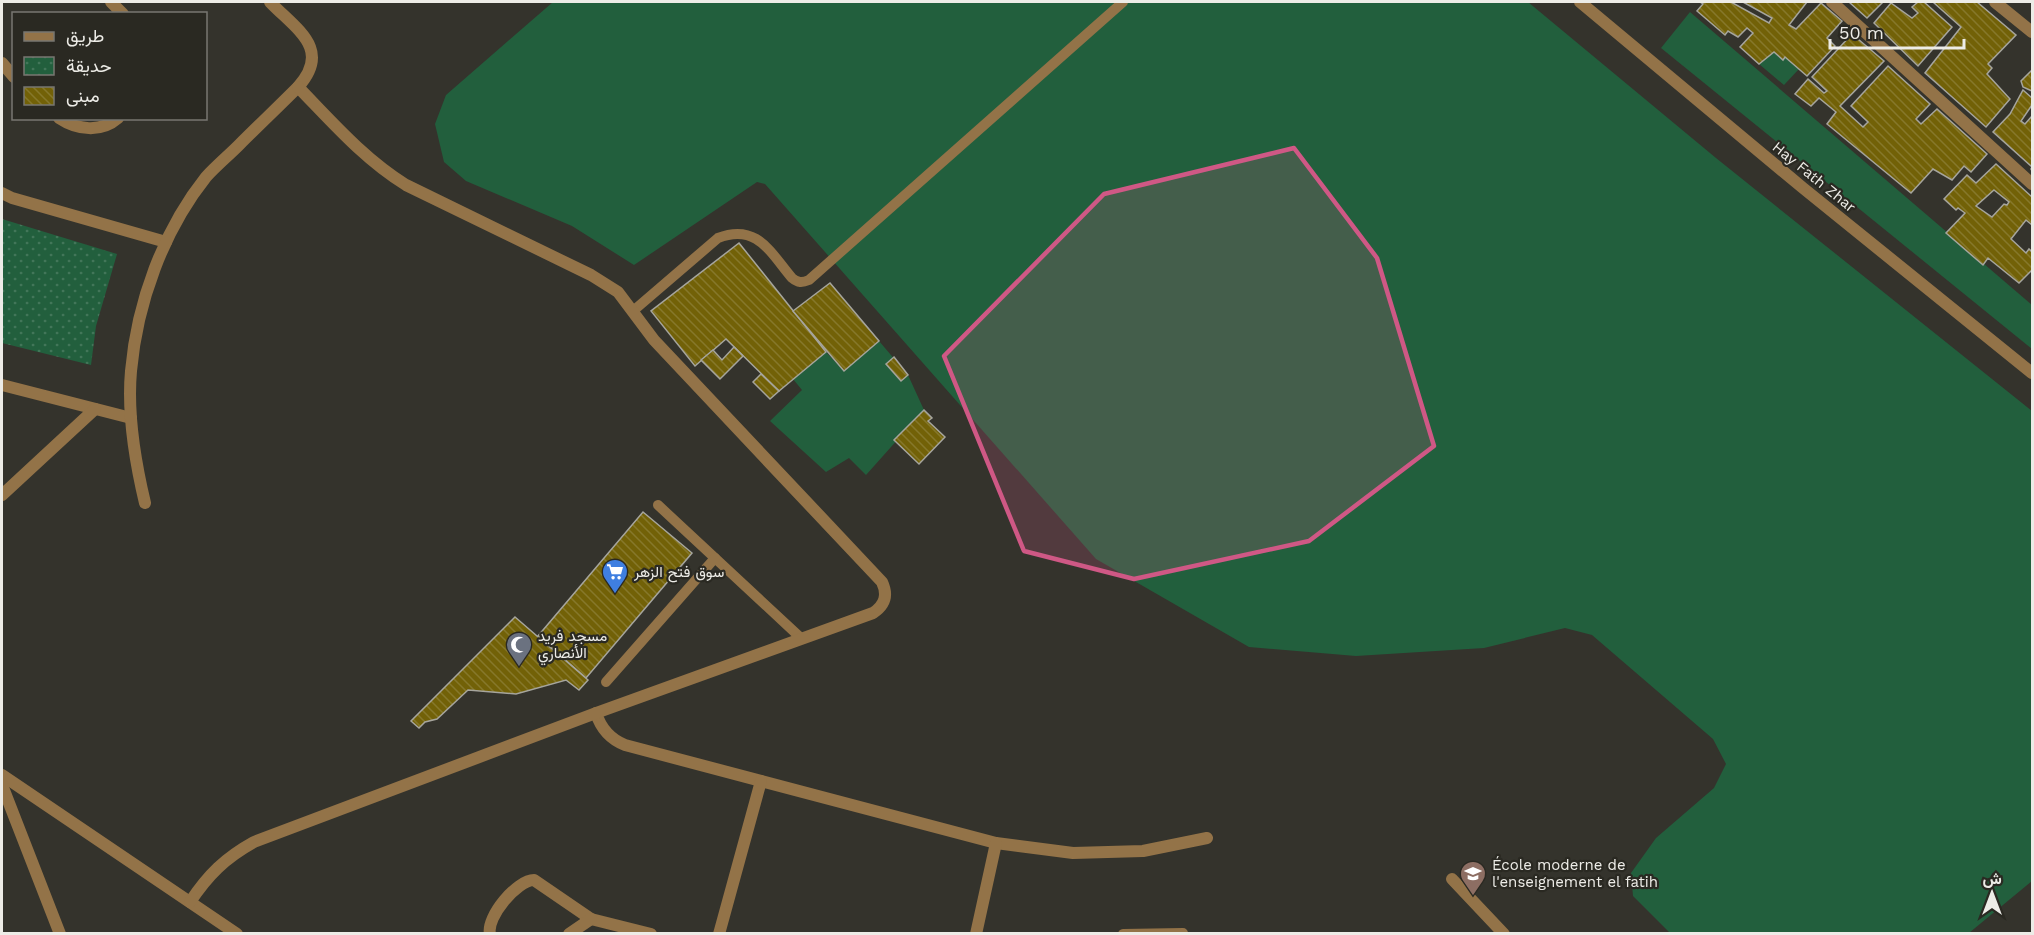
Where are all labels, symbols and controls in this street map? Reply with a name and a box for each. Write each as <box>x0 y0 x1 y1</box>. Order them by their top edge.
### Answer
legend <box>12 12 207 120</box>
scale bar <box>1830 12 1964 50</box>
text: 50 m <box>1839 22 1884 43</box>
text: طريق <box>66 25 104 47</box>
text: حديقة <box>66 55 112 76</box>
text: مبنى <box>66 85 100 107</box>
street label: Hay Fath Zhar <box>1769 138 1859 216</box>
supermarket icon: سوق فتح الزهر <box>600 557 630 595</box>
place label: سوق فتح الزهر <box>633 563 724 583</box>
place label: مسجد فريد الأنصاري <box>538 627 607 666</box>
mosque icon: مسجد فريد الأنصاري <box>504 630 534 668</box>
place label: École moderne de l'enseignement el fatih <box>1492 856 1658 891</box>
school or university icon: École moderne de l'enseignement el fatih <box>1458 859 1488 897</box>
north arrow <box>1962 863 2022 923</box>
text: ش <box>1982 869 2002 888</box>

